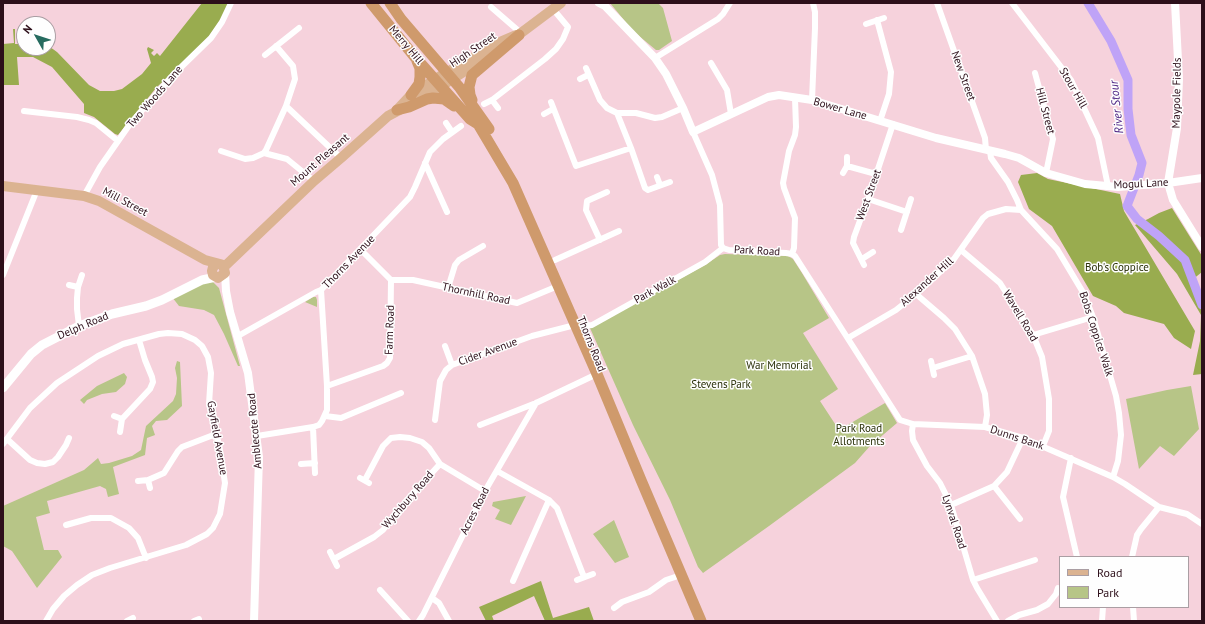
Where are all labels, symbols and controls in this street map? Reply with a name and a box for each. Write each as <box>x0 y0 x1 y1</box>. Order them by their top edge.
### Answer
north arrow <box>16 16 56 56</box>
text: N <box>20 22 35 36</box>
street label: Merry Hill <box>386 23 426 67</box>
street label: High Street <box>447 30 499 70</box>
street label: New Street <box>948 49 978 103</box>
street label: Maypole Fields <box>1170 57 1184 129</box>
street label: Two Woods Lane <box>124 63 186 131</box>
street label: Stour Hill <box>1056 65 1090 111</box>
water label: River Stour <box>1107 80 1127 134</box>
street label: Hill Street <box>1032 86 1058 136</box>
street label: Bower Lane <box>812 95 868 123</box>
street label: Mount Pleasant <box>288 131 352 189</box>
street label: West Street <box>854 168 884 222</box>
street label: Mogul Lane <box>1113 176 1169 192</box>
street label: Mill Street <box>100 185 150 219</box>
street label: Thorns Avenue <box>320 232 378 292</box>
street label: Park Road <box>733 243 781 259</box>
street label: Alexander Hill <box>898 255 956 309</box>
park label: Bob's Coppice <box>1085 261 1149 275</box>
street label: Park Walk <box>632 273 678 307</box>
street label: Thornhill Road <box>441 280 511 308</box>
street label: Wavell Road <box>1000 288 1040 344</box>
street label: Bobs Coppice Walk <box>1076 290 1116 378</box>
street label: Farm Road <box>383 305 397 355</box>
street label: Delph Road <box>55 309 111 343</box>
street label: Thorns Road <box>574 314 608 374</box>
street label: Cider Avenue <box>457 335 519 369</box>
park label: War Memorial <box>746 359 812 373</box>
park label: Stevens Park <box>691 378 751 392</box>
street label: Amblecote Road <box>245 393 265 469</box>
street label: Gayfield Avenue <box>204 400 230 476</box>
park label: Park Road Allotments <box>833 422 885 448</box>
street label: Dunns Bank <box>988 423 1046 453</box>
street label: Wychbury Road <box>379 469 437 531</box>
street label: Acres Road <box>457 485 493 537</box>
street label: Lynval Road <box>939 493 969 551</box>
legend <box>1059 556 1189 608</box>
text: Road <box>1097 565 1122 580</box>
text: Park <box>1097 585 1119 600</box>

